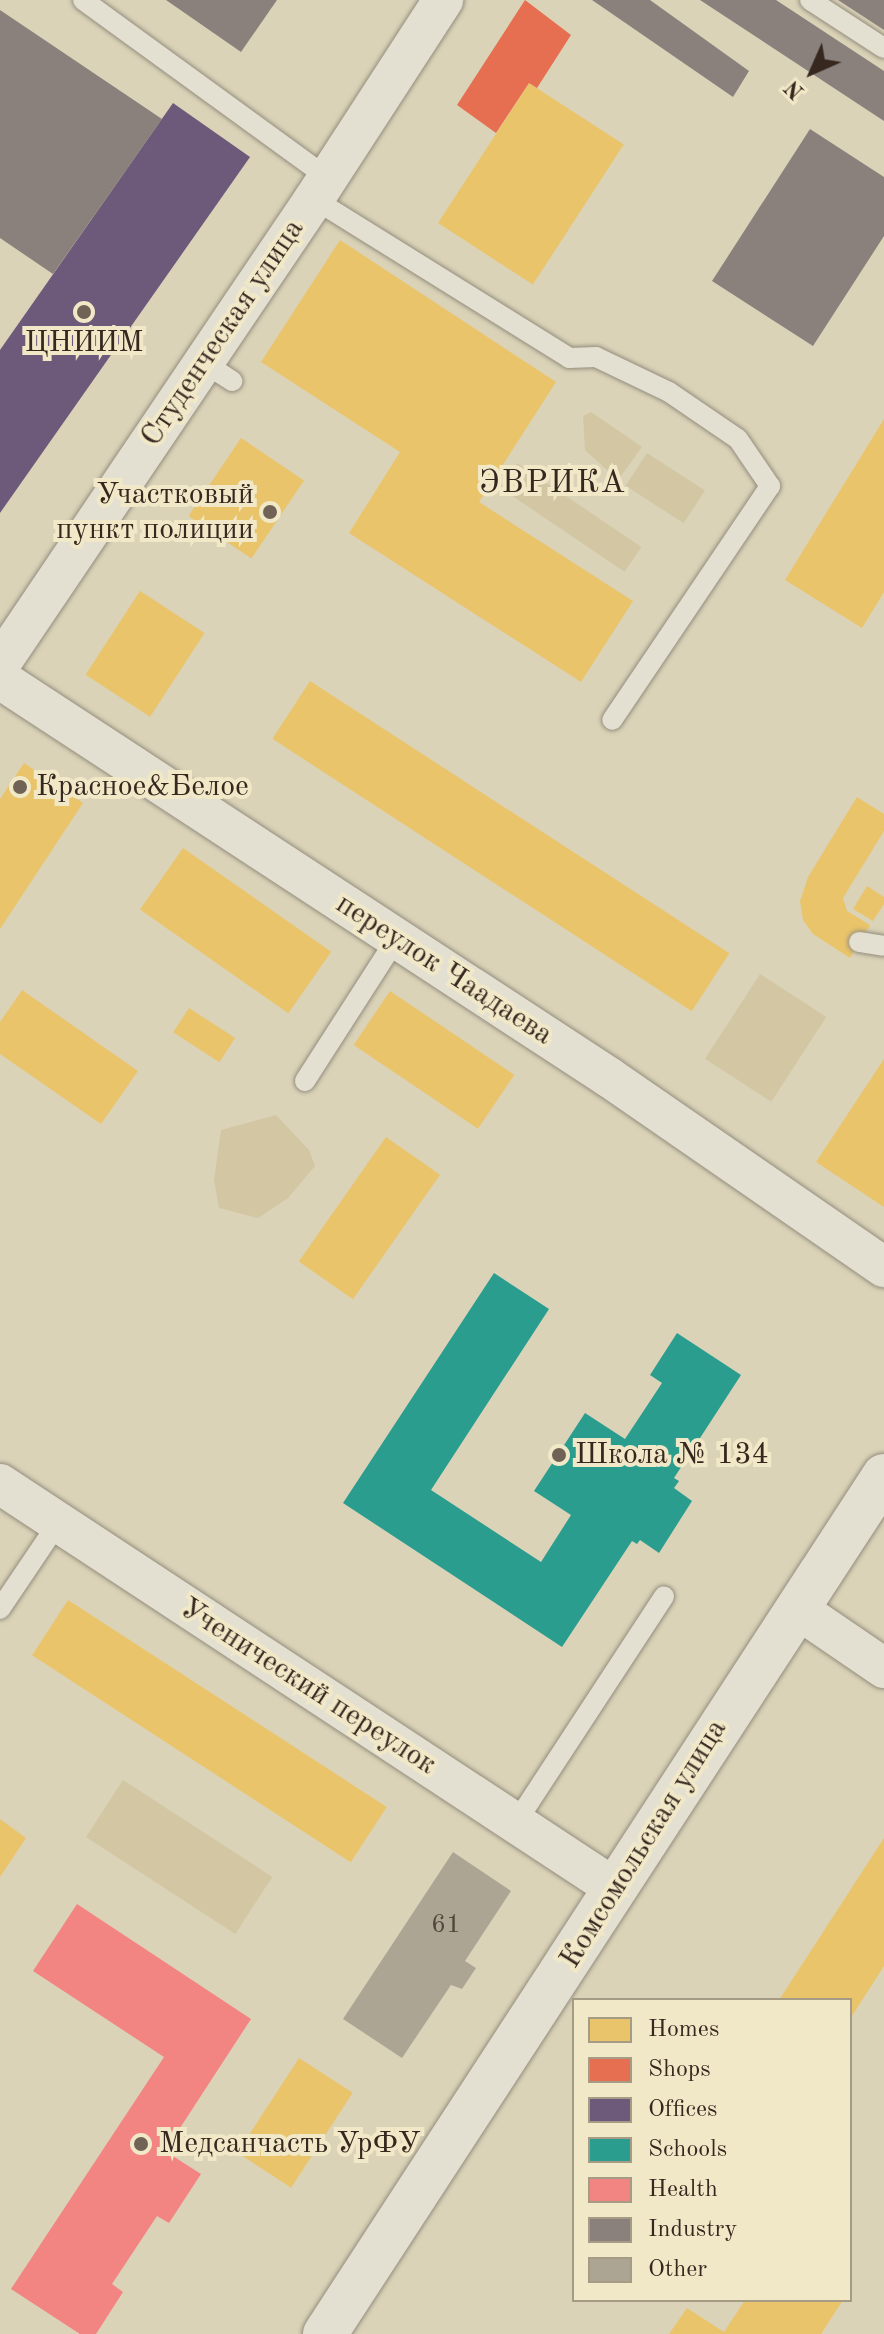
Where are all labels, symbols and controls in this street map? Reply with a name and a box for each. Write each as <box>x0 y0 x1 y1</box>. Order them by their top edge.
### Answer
north arrow <box>772 32 852 112</box>
text: N <box>781 75 809 103</box>
street label: Студенческая улица <box>134 213 312 453</box>
marker: ЦНИИМ <box>75 303 93 321</box>
place label: ЦНИИМ <box>25 325 143 361</box>
district label: ЭВРИКА <box>479 465 627 503</box>
place label: Участковый пункт полиции <box>56 477 254 548</box>
marker: Участковый пункт полиции <box>261 503 279 521</box>
place label: Красное&Белое <box>36 769 249 805</box>
marker: Красное&Белое <box>11 778 29 796</box>
street label: переулок Чаадаева <box>329 886 559 1054</box>
place label: Школа № 134 <box>575 1437 769 1473</box>
marker: Школа № 134 <box>550 1446 568 1464</box>
street label: Ученический переулок <box>173 1591 443 1783</box>
street label: Комсомольская улица <box>553 1713 735 1975</box>
house number: 61 <box>431 1910 461 1942</box>
legend <box>572 1998 852 2302</box>
text: Homes <box>648 2018 719 2042</box>
text: Shops <box>648 2058 711 2082</box>
text: Offices <box>648 2098 717 2122</box>
place label: Медсанчасть УрФУ <box>159 2126 421 2162</box>
marker: Медсанчасть УрФУ <box>130 2133 152 2155</box>
text: Schools <box>648 2138 727 2162</box>
text: Health <box>648 2178 718 2202</box>
text: Industry <box>648 2218 737 2242</box>
text: Other <box>648 2258 707 2282</box>

